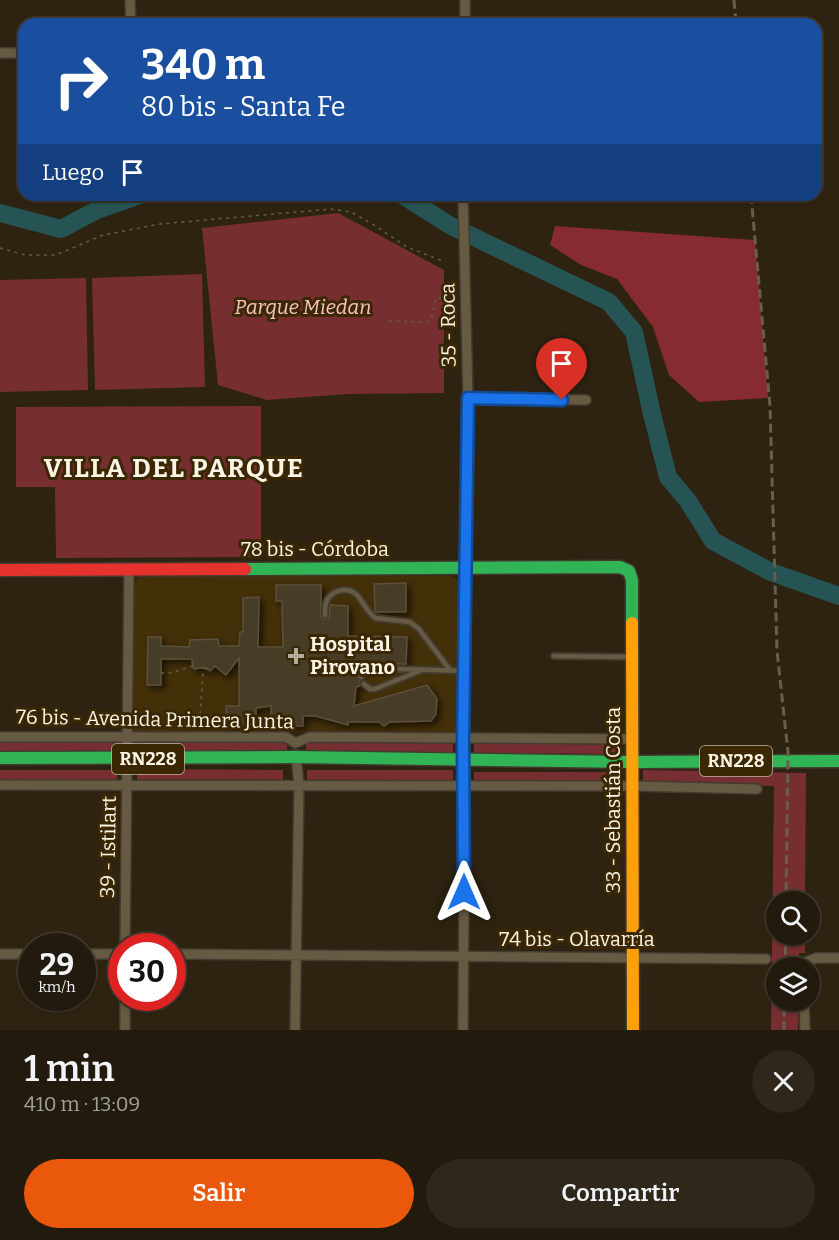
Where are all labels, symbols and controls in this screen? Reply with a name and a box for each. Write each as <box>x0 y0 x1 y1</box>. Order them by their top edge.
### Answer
text: 340 m <box>141 40 265 90</box>
icon: right <box>42 42 120 120</box>
text: 80 bis - Santa Fe <box>141 91 345 123</box>
icon: arrive <box>116 156 149 189</box>
text: Luego <box>42 159 104 186</box>
street label: 35 - Roca <box>435 283 461 367</box>
park label: Parque Miedan <box>235 295 371 319</box>
pin <box>536 338 587 400</box>
icon: arrive <box>545 347 578 380</box>
district label: VILLA DEL PARQUE <box>44 453 304 484</box>
street label: 78 bis - Córdoba <box>241 537 389 561</box>
place label: Hospital Pirovano <box>310 632 395 679</box>
marker: Hospital Pirovano <box>287 647 305 665</box>
street label: 76 bis - Avenida Primera Junta <box>16 705 294 733</box>
street label: 33 - Sebastián Costa <box>601 707 625 893</box>
road number: RN228 <box>112 744 184 774</box>
road number: RN228 <box>700 746 772 776</box>
street label: 39 - Istilart <box>95 796 121 898</box>
position arrow <box>432 860 496 924</box>
map controls <box>766 891 820 1011</box>
button: search <box>766 891 820 945</box>
street label: 74 bis - Olavarría <box>499 927 655 951</box>
speed limit sign: 30 <box>108 933 186 1011</box>
text: 29 <box>40 947 74 983</box>
button: layers <box>766 957 820 1011</box>
text: km/h <box>38 978 76 996</box>
text: 1 min <box>24 1047 115 1091</box>
button: close <box>752 1050 815 1113</box>
text: 410 m · 13:09 <box>24 1092 140 1116</box>
button: Salir <box>24 1159 414 1228</box>
button: Compartir <box>426 1159 815 1228</box>

